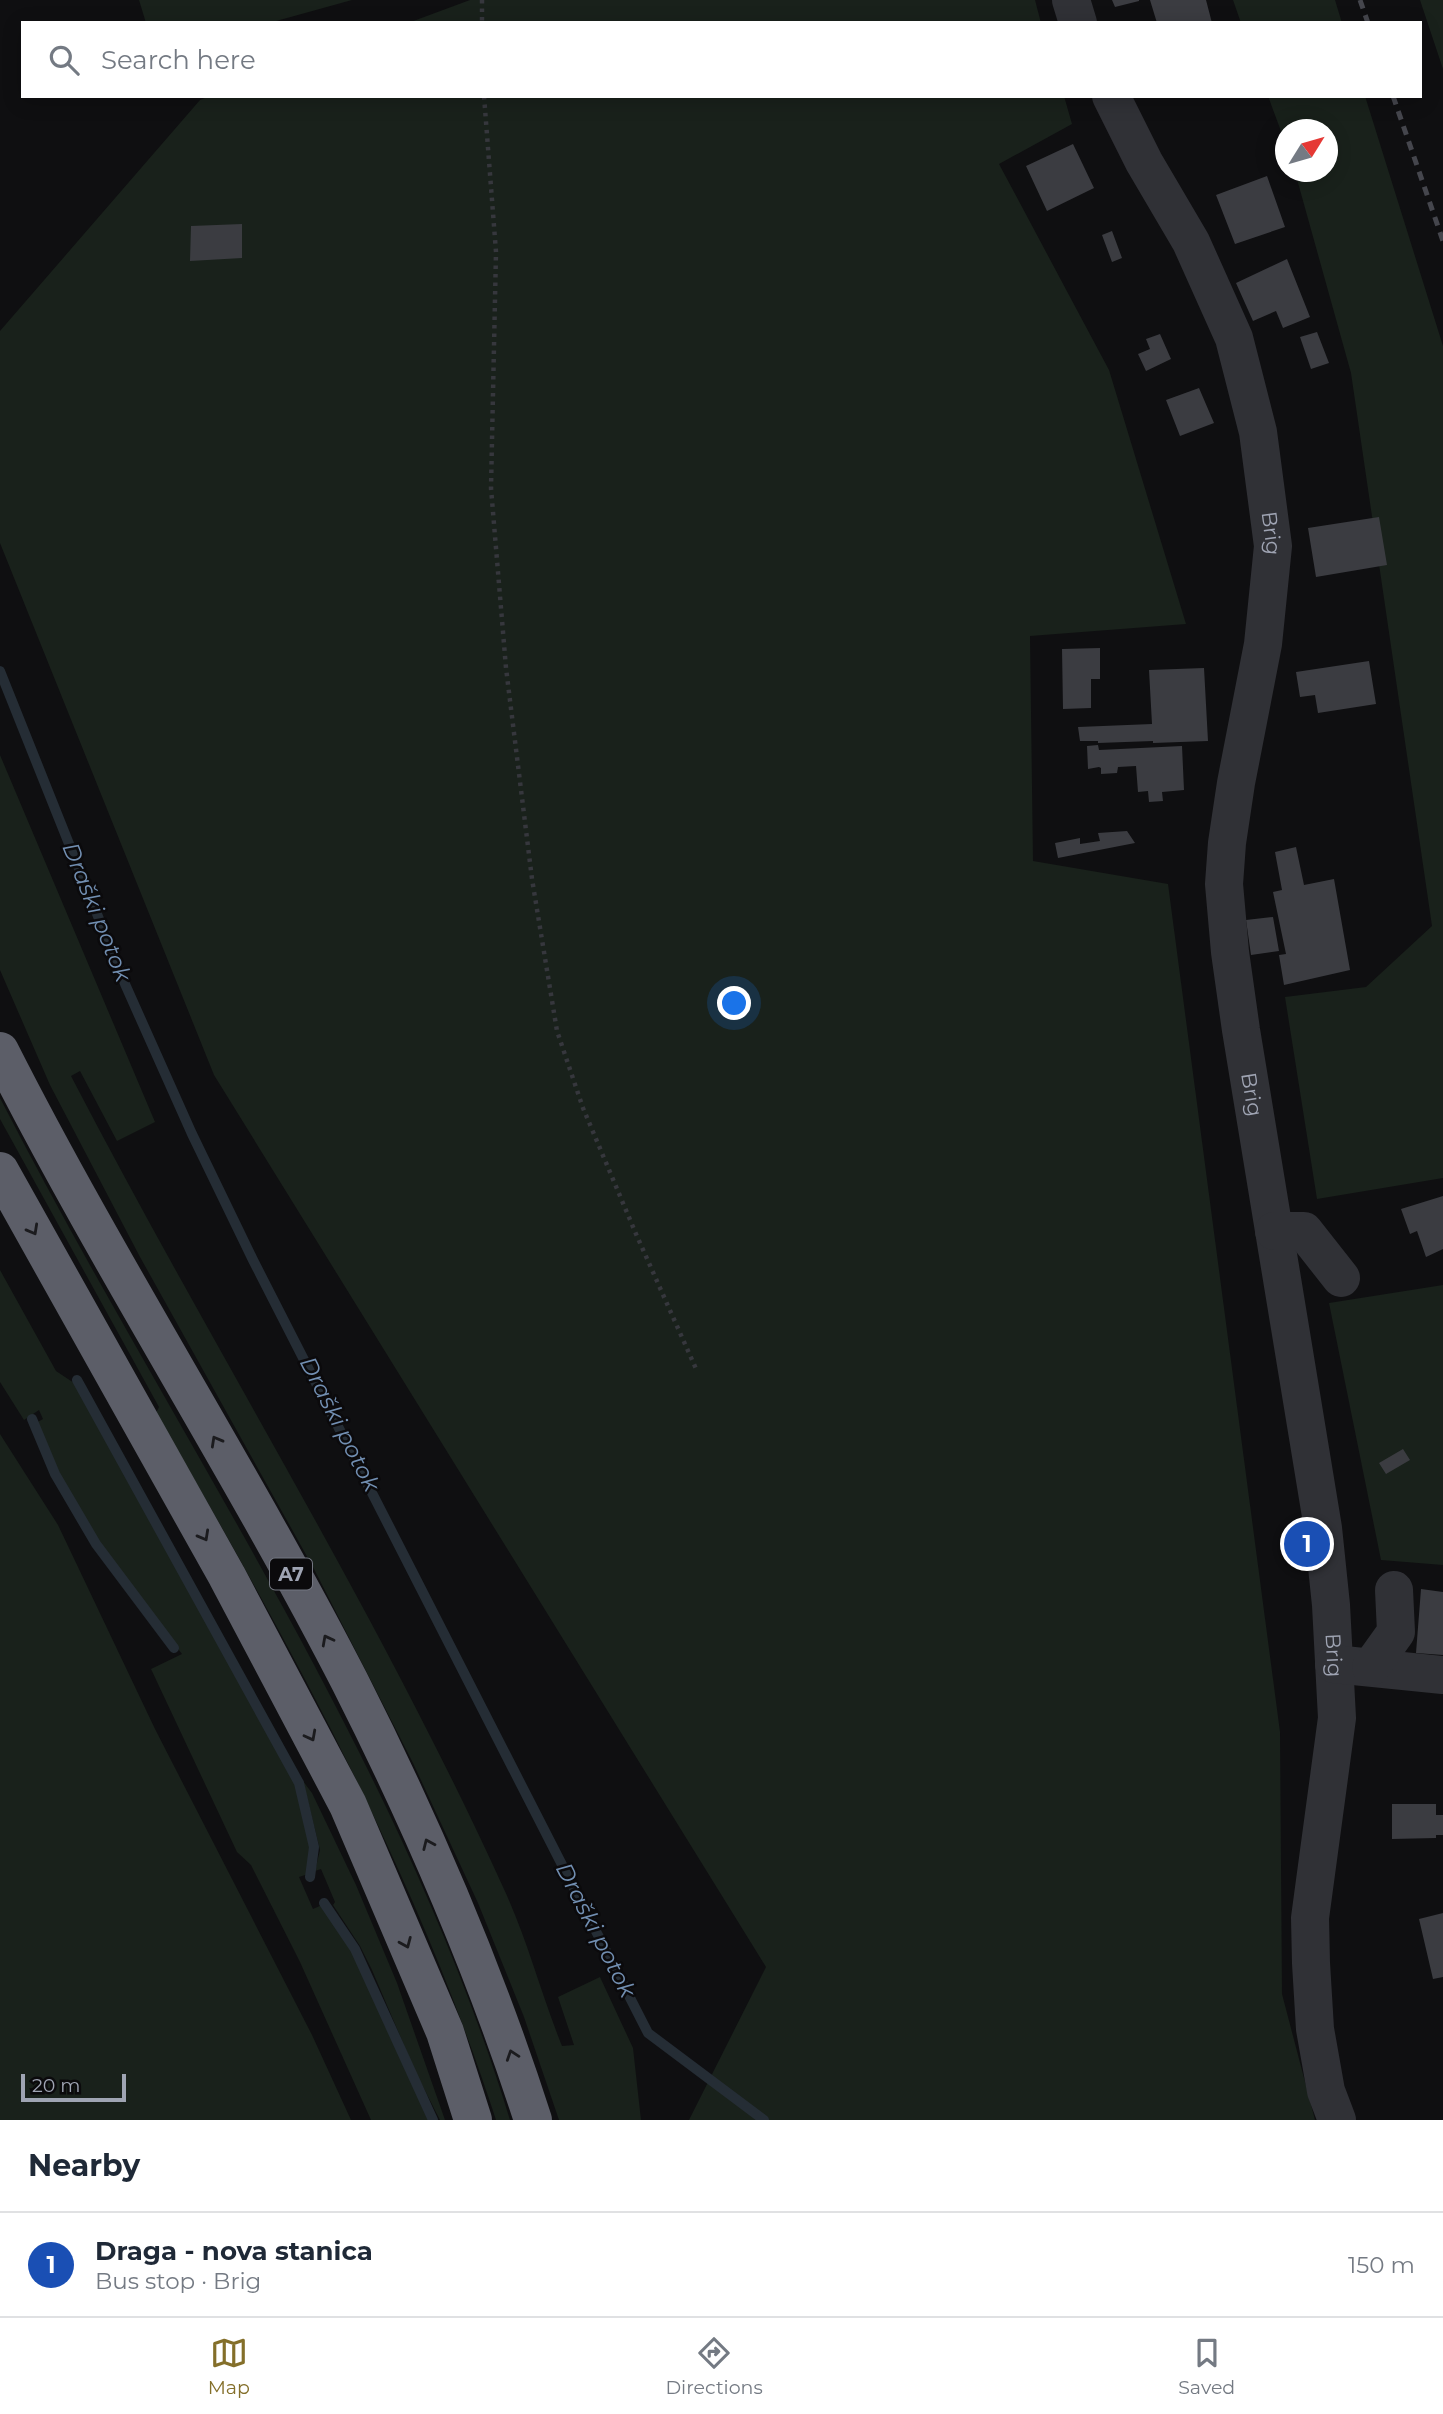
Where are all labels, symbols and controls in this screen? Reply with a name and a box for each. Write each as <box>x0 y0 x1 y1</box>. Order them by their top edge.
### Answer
search box <box>21 21 1422 98</box>
icon: search <box>45 41 83 79</box>
text: Search here <box>101 44 256 76</box>
north arrow <box>1275 119 1338 182</box>
street label: Brig <box>1257 510 1286 557</box>
water label: Draški potok <box>56 838 138 987</box>
your location <box>717 986 751 1020</box>
street label: Brig <box>1236 1071 1268 1118</box>
one-way arrow <box>25 1223 38 1236</box>
water label: Draški potok <box>294 1352 387 1497</box>
one-way arrow <box>211 1436 224 1449</box>
pin: 1 <box>1284 1518 1330 1570</box>
one-way arrow <box>196 1528 209 1541</box>
road number: A7 <box>270 1558 312 1590</box>
street label: Brig <box>1321 1632 1348 1678</box>
one-way arrow <box>322 1635 335 1647</box>
one-way arrow <box>303 1729 317 1741</box>
one-way arrow <box>422 1839 436 1851</box>
water label: Draški potok <box>550 1858 643 2003</box>
one-way arrow <box>398 1936 412 1948</box>
one-way arrow <box>506 2050 520 2062</box>
scale bar <box>21 2071 126 2103</box>
text: 20 m <box>32 2074 80 2097</box>
text: Nearby <box>28 2147 140 2184</box>
text: Draga - nova stanica <box>95 2235 373 2267</box>
text: 1 <box>46 2251 56 2279</box>
text: 150 m <box>1348 2251 1415 2279</box>
text: Bus stop · Brig <box>95 2267 261 2295</box>
tab: Map <box>208 2334 250 2399</box>
tab: Directions <box>665 2334 763 2399</box>
tab: Saved <box>1178 2334 1235 2399</box>

